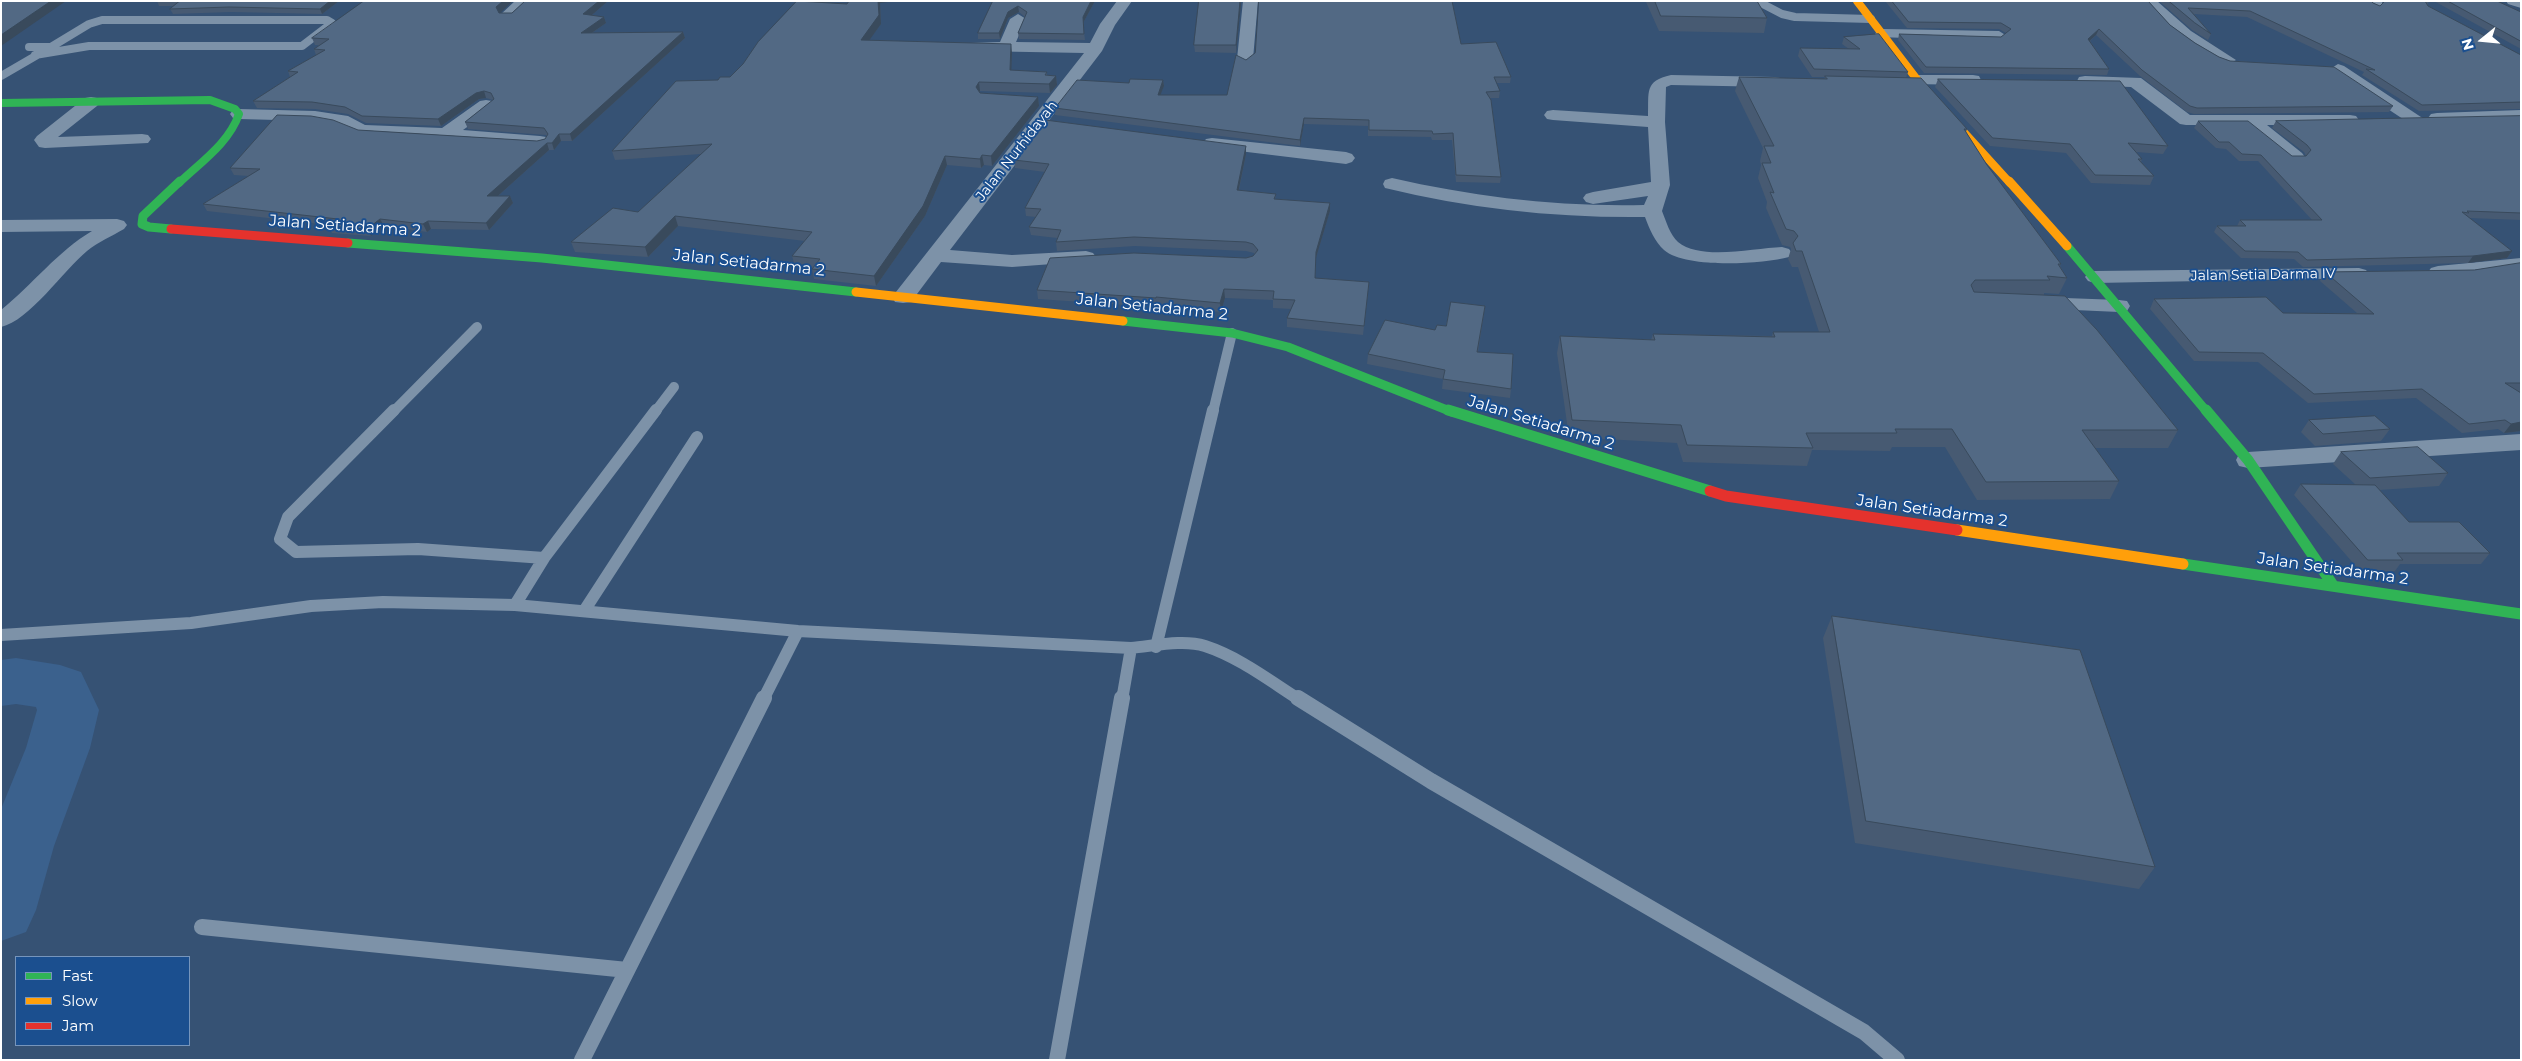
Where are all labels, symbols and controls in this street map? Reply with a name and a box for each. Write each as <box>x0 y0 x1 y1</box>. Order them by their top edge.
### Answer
north arrow <box>2457 15 2507 65</box>
text: N <box>2457 36 2478 52</box>
street label: Jalan Nurhidayah <box>973 98 1061 204</box>
street label: Jalan Setiadarma 2 <box>268 211 422 241</box>
street label: Jalan Setiadarma 2 <box>672 245 826 281</box>
street label: Jalan Setia Darma IV <box>2190 265 2336 285</box>
street label: Jalan Setiadarma 2 <box>1075 289 1229 325</box>
street label: Jalan Setiadarma 2 <box>1465 392 1617 454</box>
street label: Jalan Setiadarma 2 <box>1855 491 2009 531</box>
street label: Jalan Setiadarma 2 <box>2256 549 2410 589</box>
legend <box>15 956 190 1046</box>
text: Fast <box>62 966 93 985</box>
text: Slow <box>62 991 98 1010</box>
text: Jam <box>62 1016 94 1035</box>

